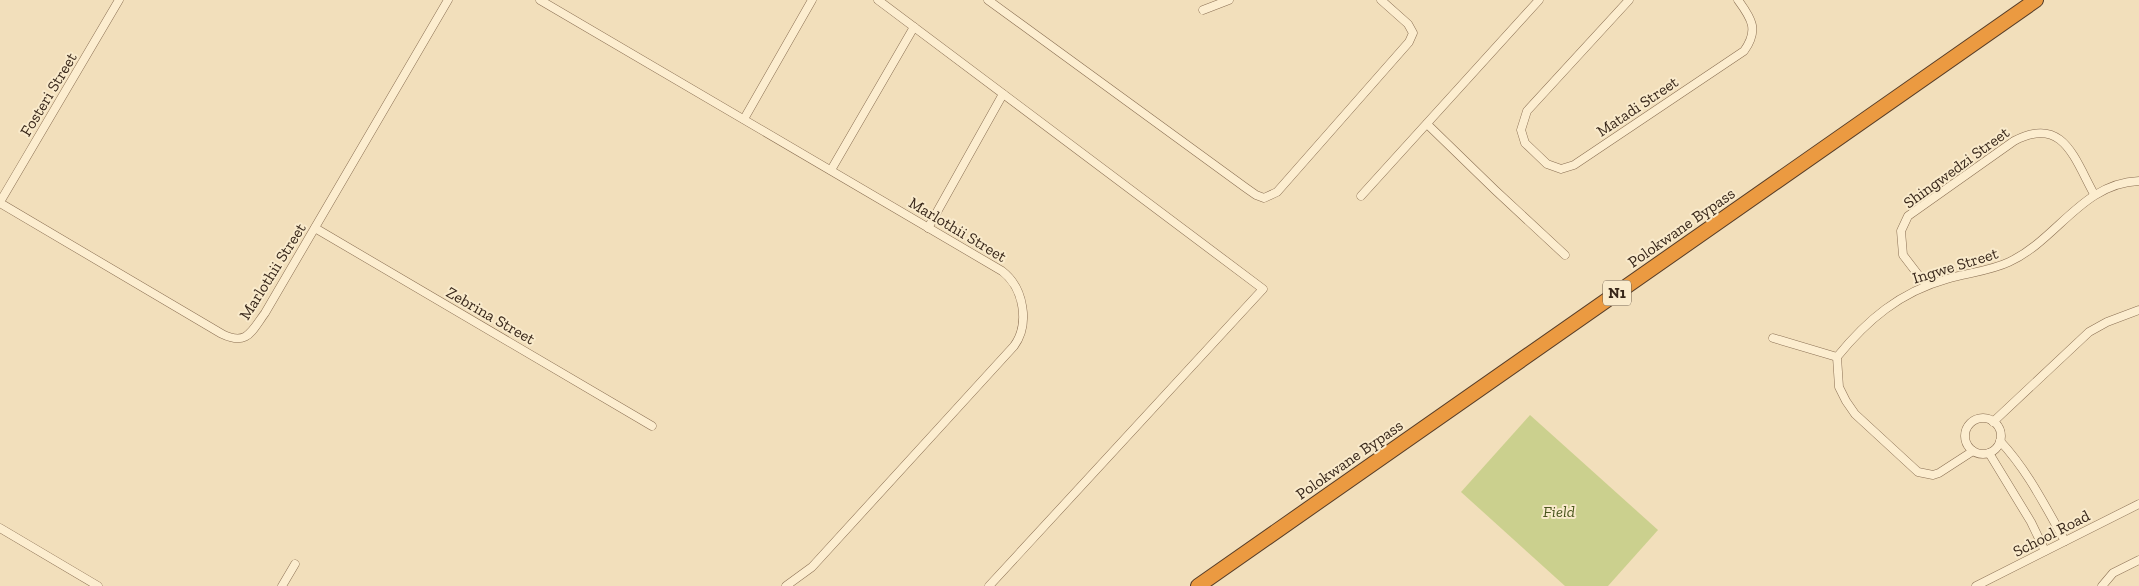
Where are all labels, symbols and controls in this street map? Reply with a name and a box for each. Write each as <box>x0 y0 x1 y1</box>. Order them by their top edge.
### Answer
street label: Fosteri Street <box>16 49 81 140</box>
street label: Matadi Street <box>1593 72 1682 141</box>
street label: Shingwedzi Street <box>1900 123 2013 212</box>
street label: Polokwane Bypass <box>1624 183 1738 271</box>
street label: Marlothii Street <box>906 193 1010 266</box>
street label: Marlothii Street <box>235 219 310 323</box>
street label: Ingwe Street <box>1910 243 2000 287</box>
road number: N1 <box>1603 280 1631 306</box>
street label: Zebrina Street <box>443 282 539 348</box>
street label: Polokwane Bypass <box>1292 415 1406 503</box>
park label: Field <box>1543 502 1575 521</box>
street label: School Road <box>2010 506 2093 561</box>

